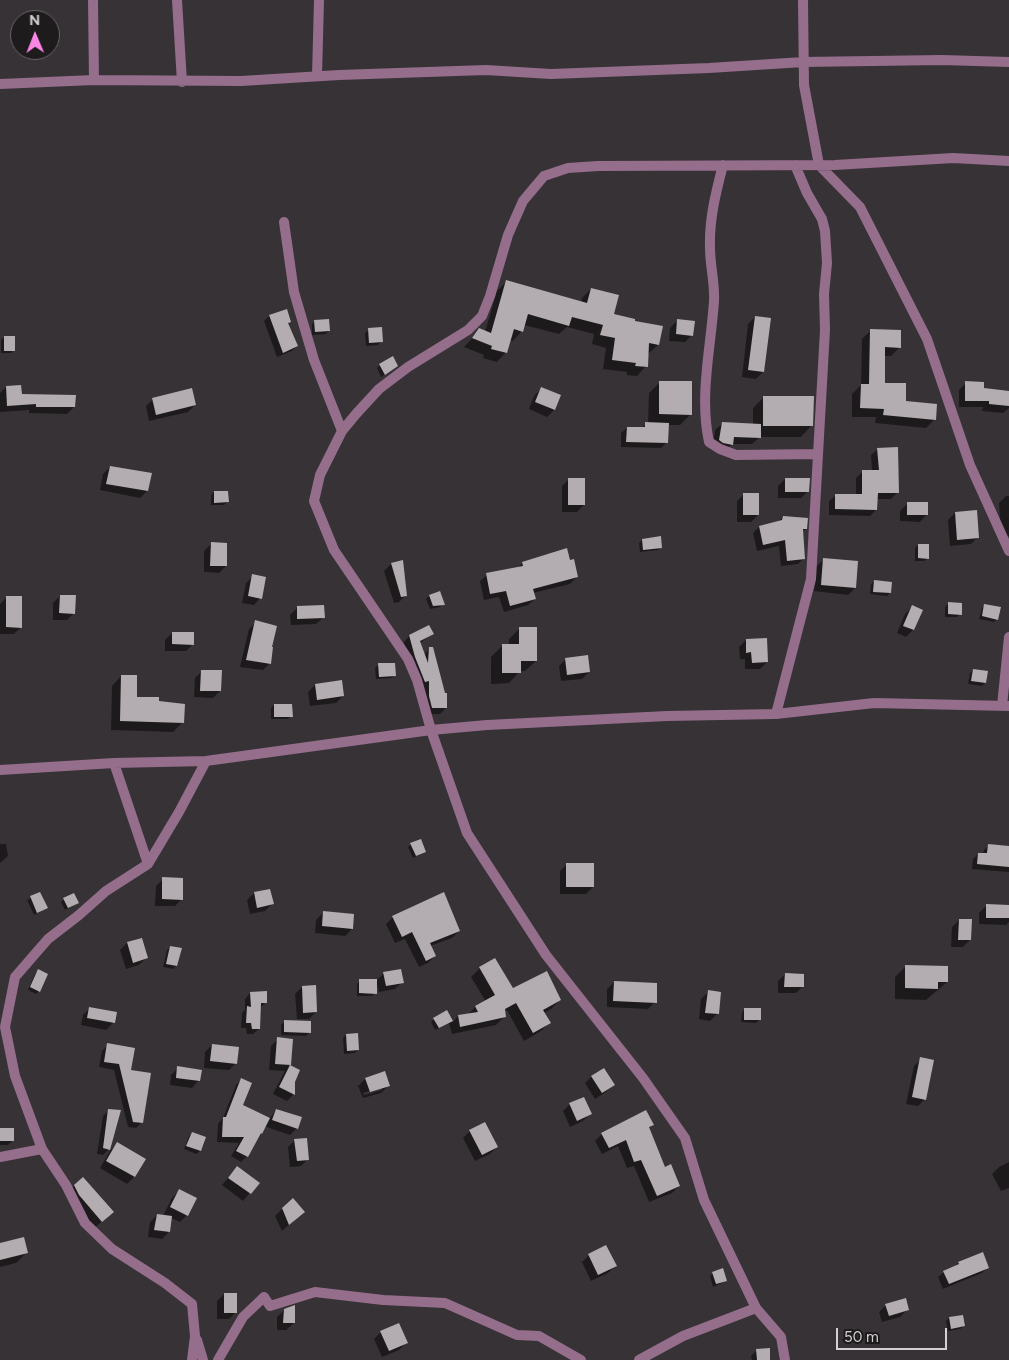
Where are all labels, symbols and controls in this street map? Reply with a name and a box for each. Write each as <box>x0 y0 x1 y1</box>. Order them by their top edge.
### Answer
north arrow <box>10 10 60 60</box>
text: N <box>29 12 40 29</box>
scale bar <box>839 1318 950 1350</box>
text: 50 m <box>844 1328 879 1346</box>

